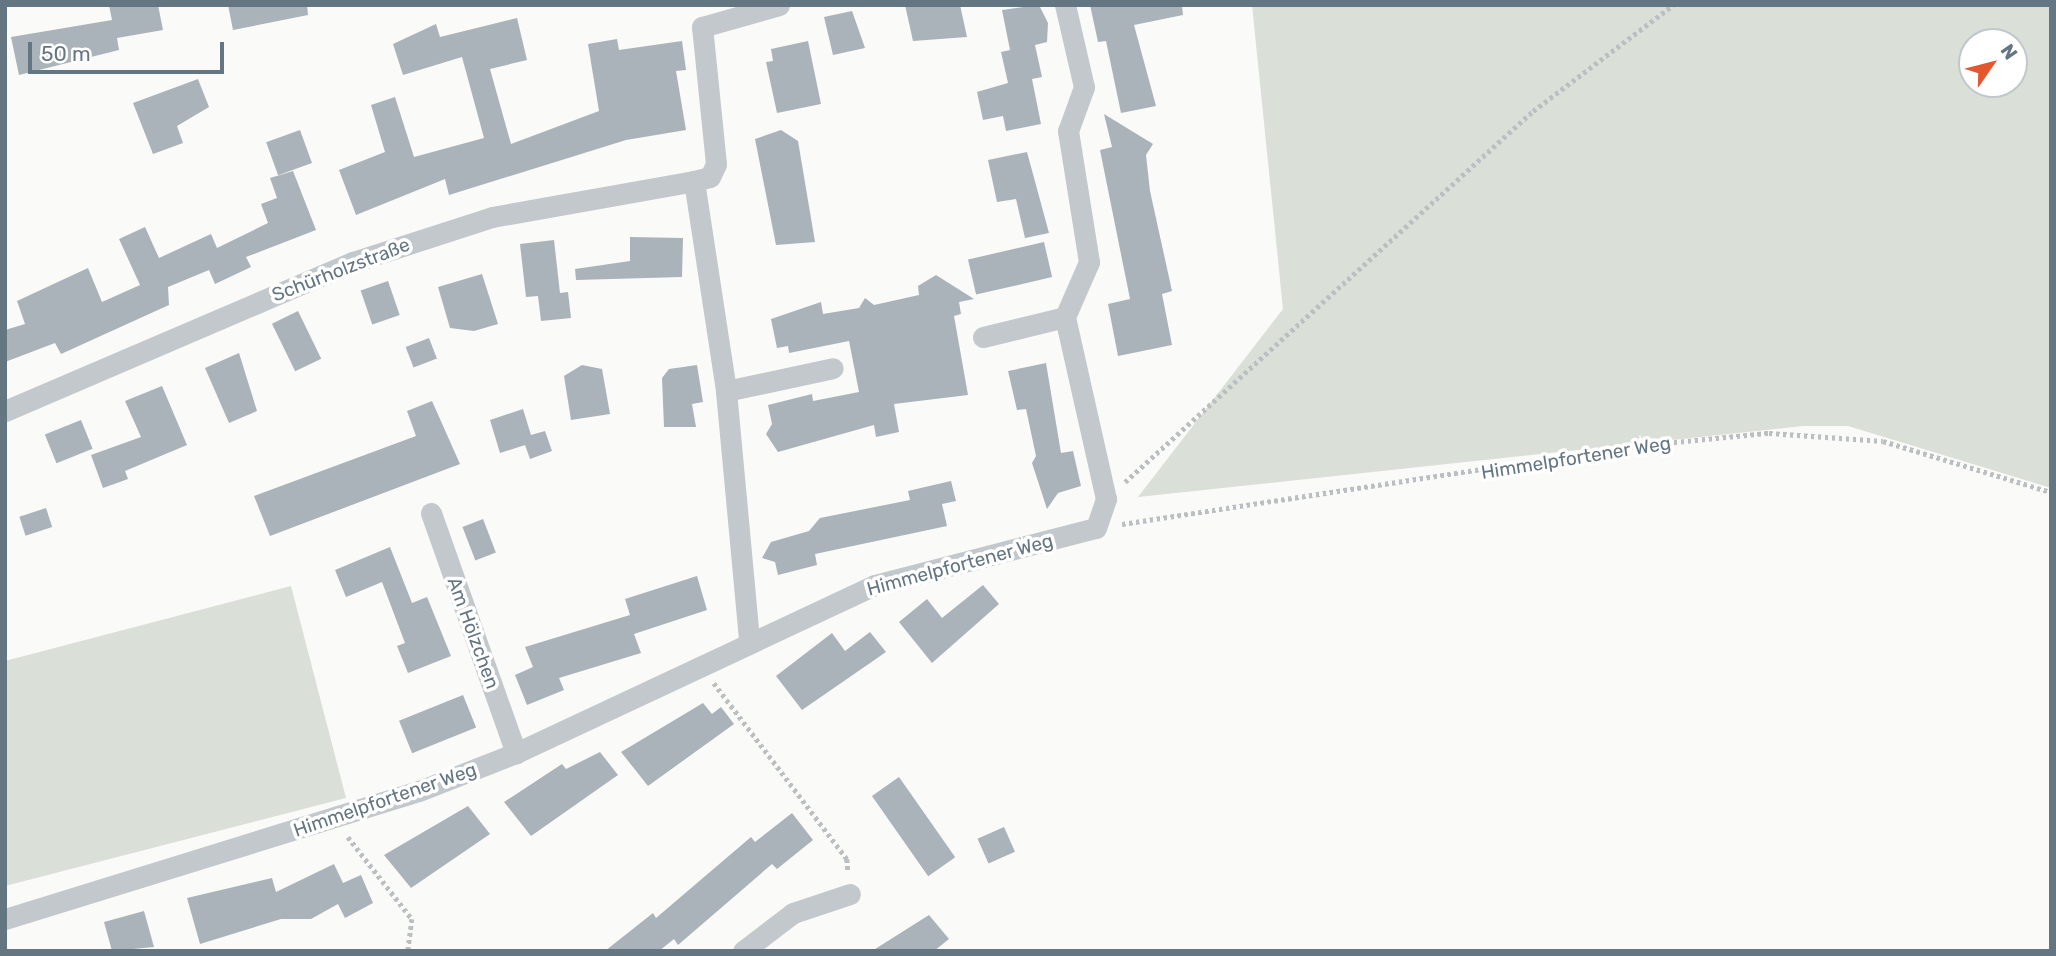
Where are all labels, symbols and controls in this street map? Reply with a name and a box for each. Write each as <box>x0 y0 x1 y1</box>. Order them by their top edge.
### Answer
scale bar <box>32 28 228 72</box>
north arrow <box>1958 28 2028 98</box>
text: N <box>1996 40 2022 64</box>
text: 50 m <box>41 41 91 66</box>
street label: Schürholzstraße <box>269 233 413 307</box>
street label: Himmelpfortener Weg <box>1479 432 1673 484</box>
street label: Himmelpfortener Weg <box>864 529 1056 601</box>
street label: Am Hölzchen <box>442 574 504 692</box>
street label: Himmelpfortener Weg <box>290 758 480 842</box>

